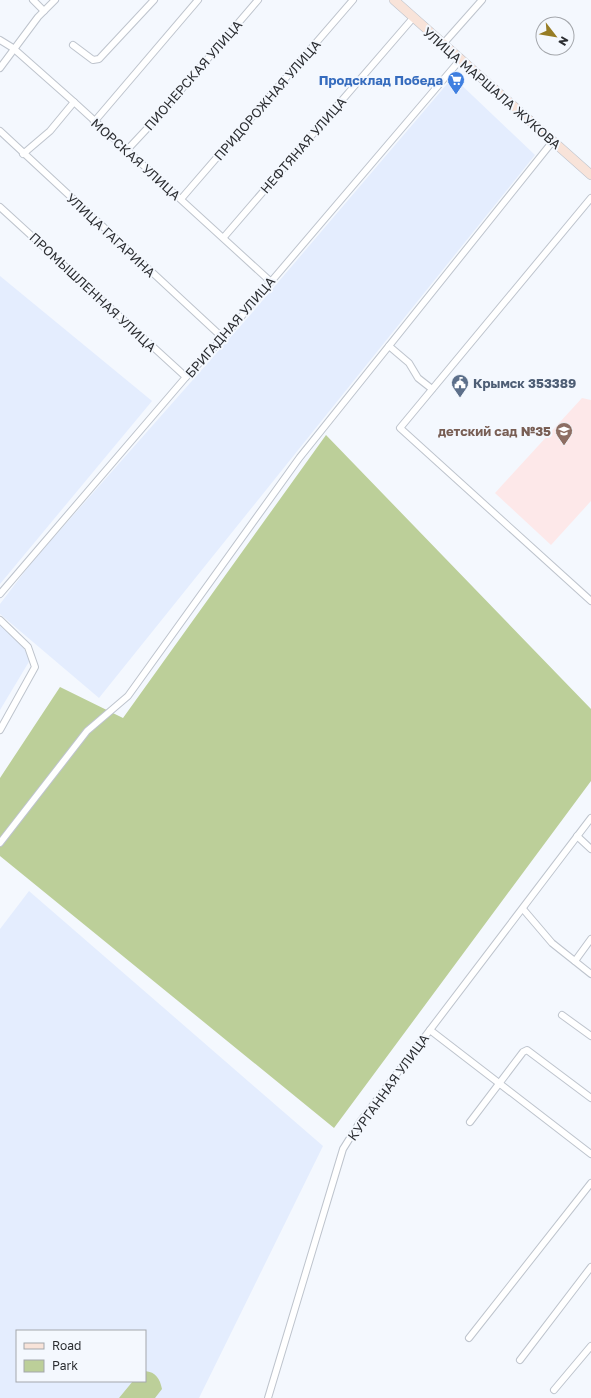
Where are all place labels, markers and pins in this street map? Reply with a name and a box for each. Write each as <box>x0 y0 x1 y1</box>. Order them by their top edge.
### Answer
supermarket icon: Продсклад Победа <box>446 70 466 95</box>
place label: Продсклад Победа <box>319 72 443 88</box>
public building icon: Крымск 353389 <box>450 373 470 398</box>
place label: Крымск 353389 <box>473 375 576 391</box>
school or university icon: детский сад №35 <box>554 421 574 446</box>
place label: детский сад №35 <box>438 423 551 439</box>

